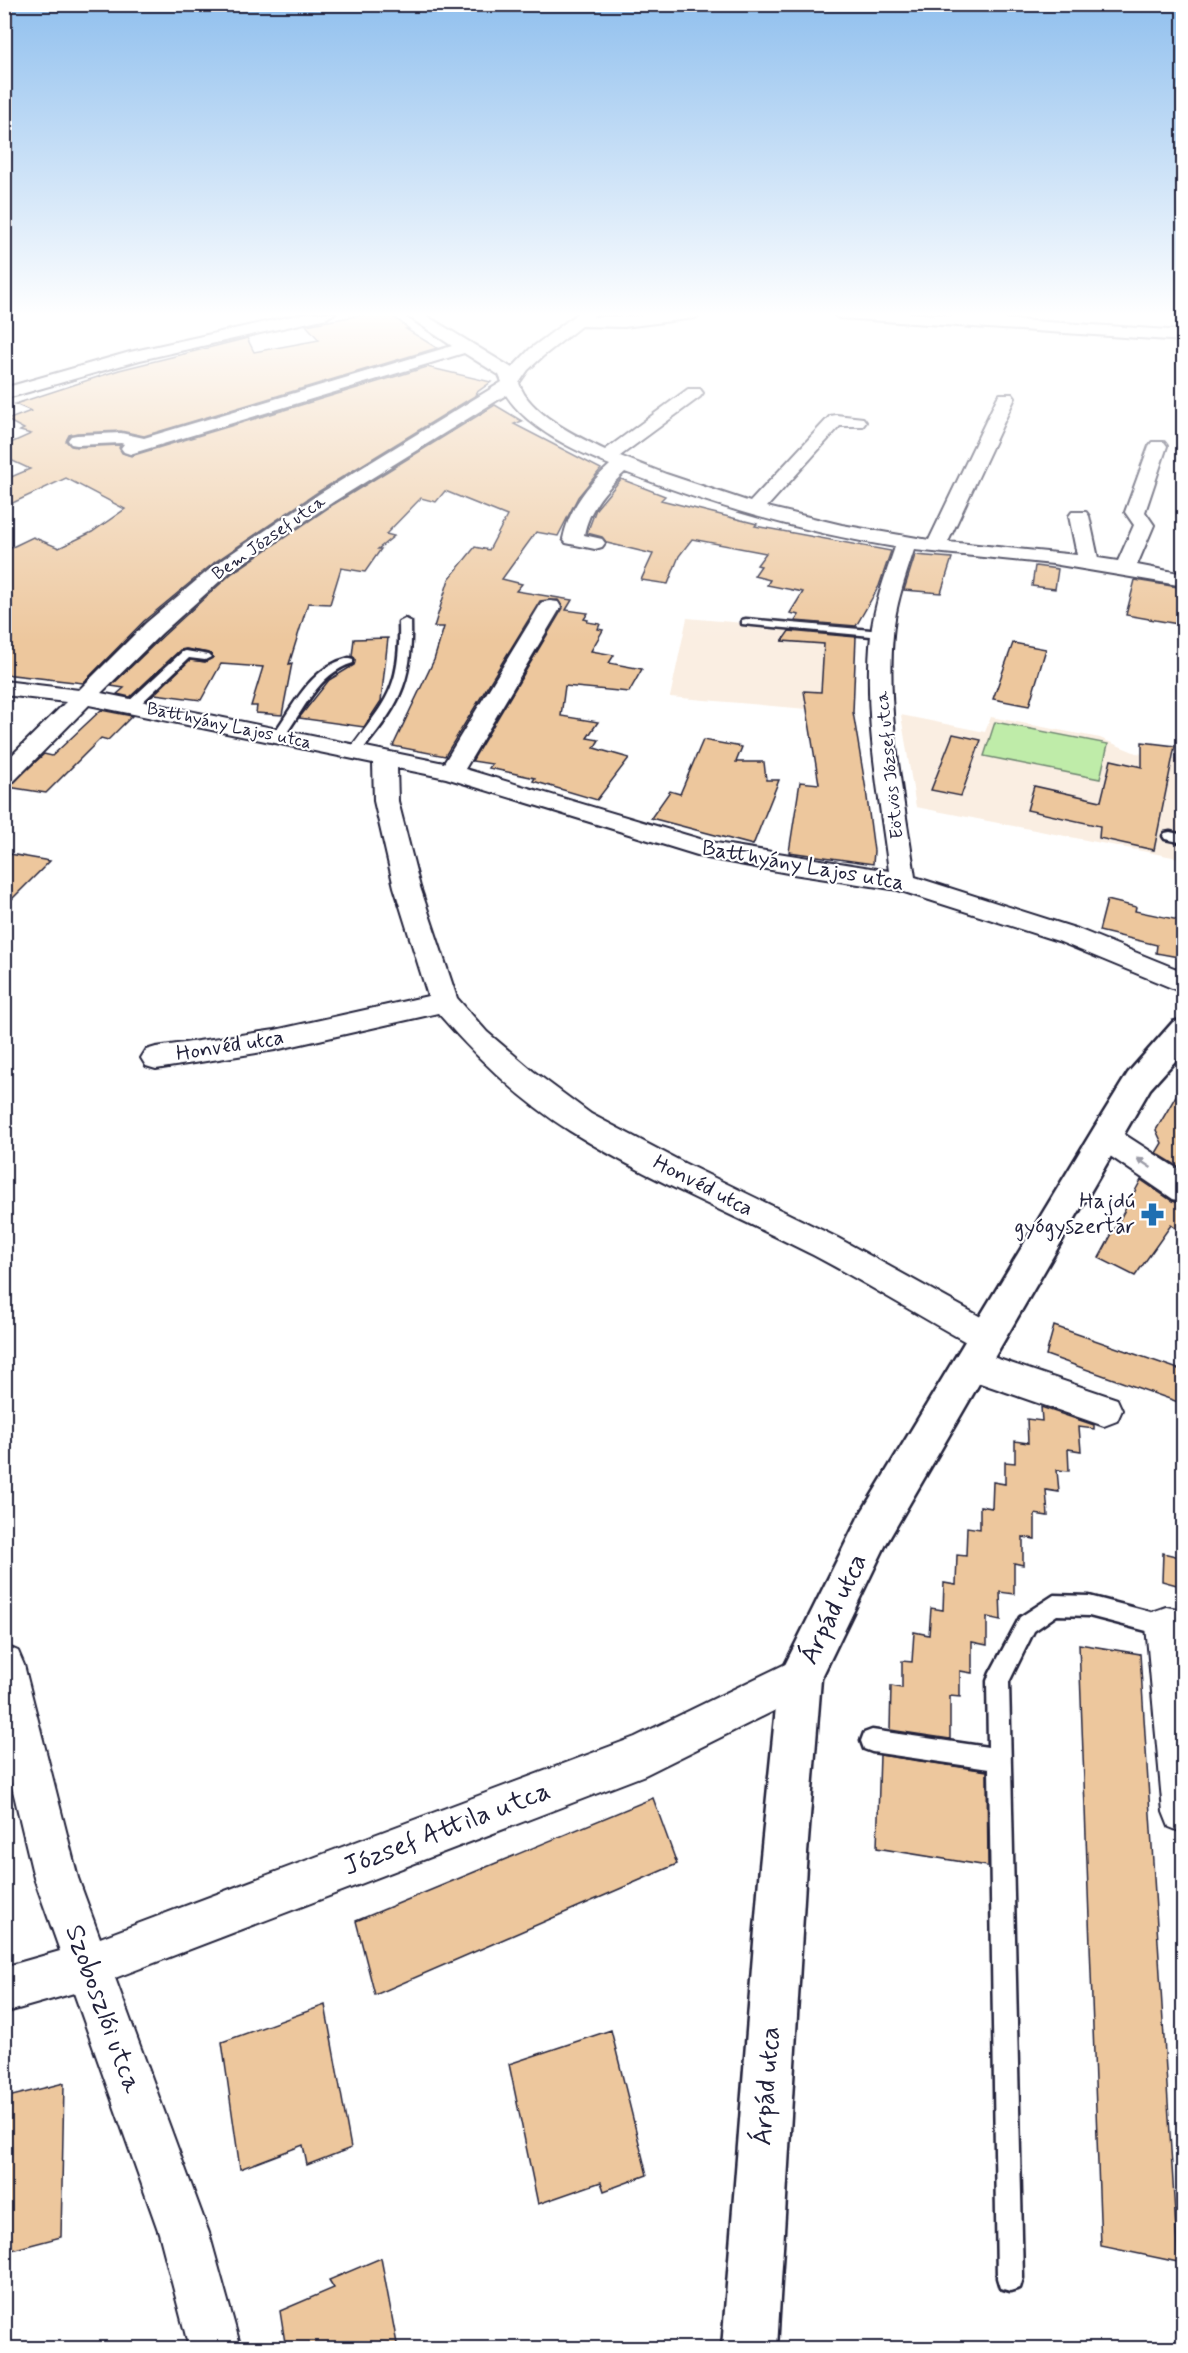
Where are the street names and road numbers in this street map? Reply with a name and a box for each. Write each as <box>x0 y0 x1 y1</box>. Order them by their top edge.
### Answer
street label: Bem József utca <box>208 490 331 586</box>
street label: Eötvös József utca <box>870 690 910 840</box>
street label: Batthyány Lajos utca <box>145 697 313 755</box>
street label: Batthyány Lajos utca <box>700 834 906 898</box>
street label: Honvéd utca <box>174 1024 286 1068</box>
street label: Honvéd utca <box>648 1149 758 1223</box>
street label: Árpád utca <box>792 1548 876 1670</box>
street label: József Attila utca <box>339 1773 555 1885</box>
street label: Szoboszlói utca <box>56 1920 150 2099</box>
street label: Árpád utca <box>745 2025 789 2147</box>

